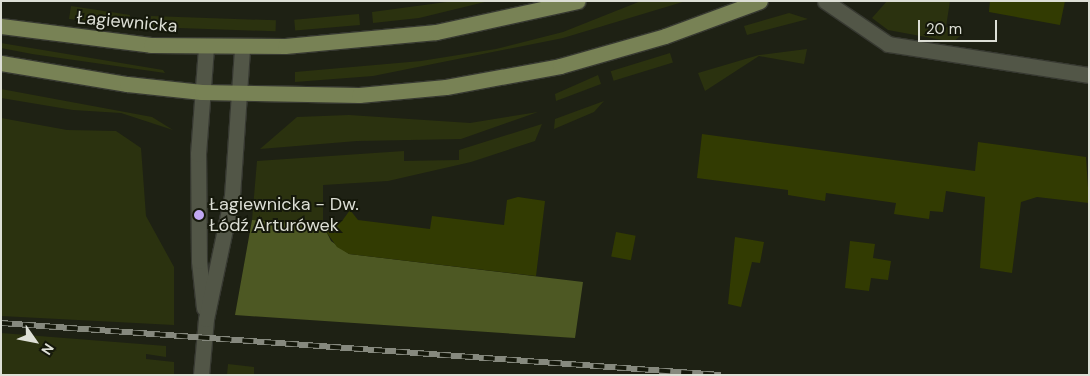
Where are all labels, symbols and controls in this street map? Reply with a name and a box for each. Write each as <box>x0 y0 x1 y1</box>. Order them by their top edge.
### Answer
street label: Łagiewnicka <box>76 7 178 37</box>
scale bar <box>920 10 999 42</box>
text: 20 m <box>926 19 962 39</box>
place label: Łagiewnicka - Dw. Łódź Arturówek <box>209 194 359 236</box>
marker: Łagiewnicka - Dw. Łódź Arturówek <box>193 209 205 221</box>
north arrow <box>10 316 60 366</box>
text: N <box>37 340 58 358</box>

